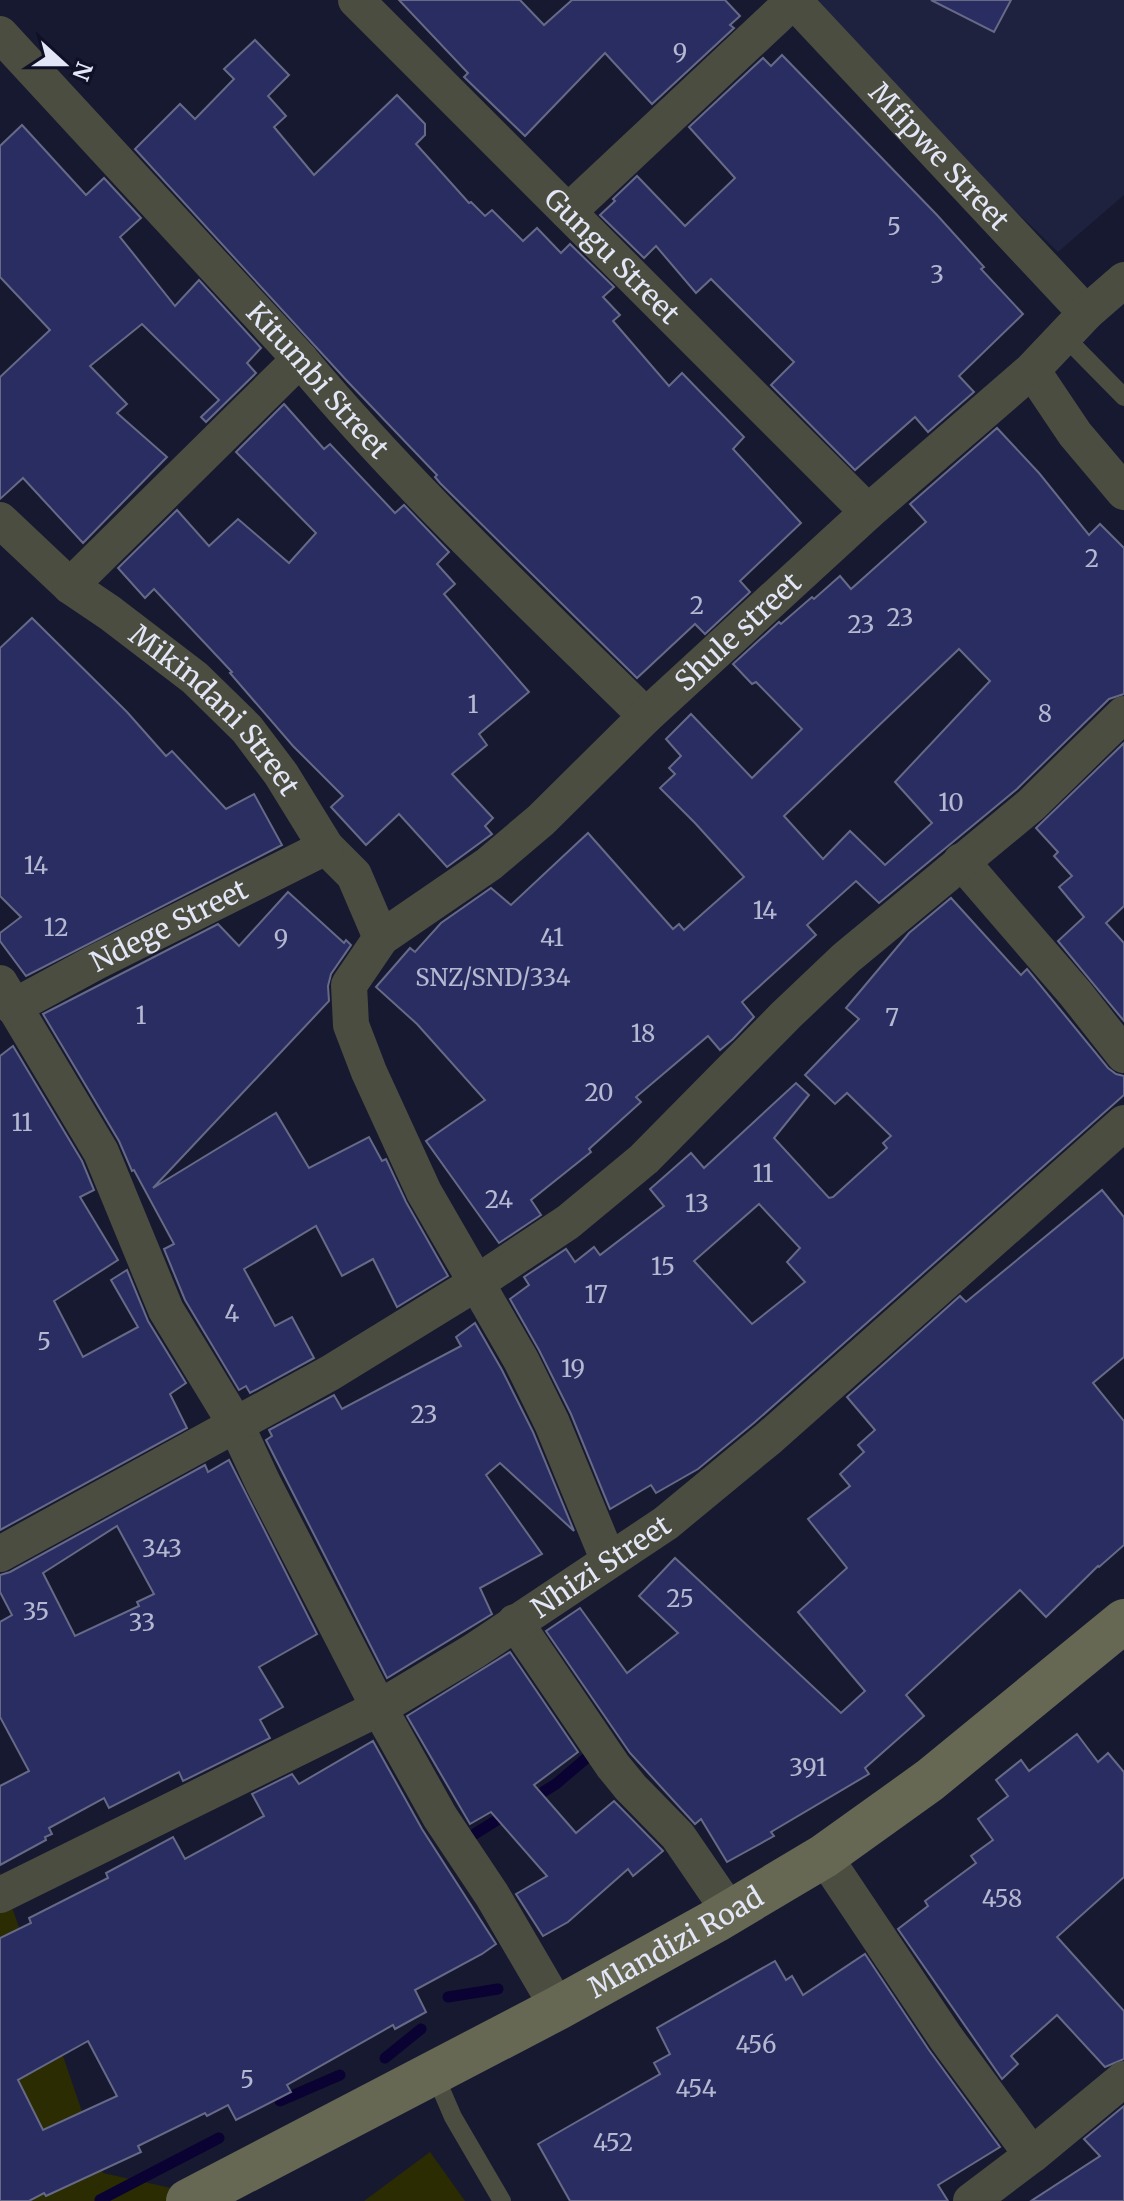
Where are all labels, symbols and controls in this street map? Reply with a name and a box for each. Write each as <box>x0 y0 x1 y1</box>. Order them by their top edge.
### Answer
north arrow <box>24 24 104 104</box>
house number: 9 <box>673 37 687 68</box>
text: N <box>66 58 99 85</box>
street label: Mfipwe Street <box>861 75 1017 238</box>
street label: Gungu Street <box>536 180 688 332</box>
house number: 5 <box>887 211 901 242</box>
house number: 3 <box>930 259 944 290</box>
street label: Kitumbi Street <box>239 295 397 466</box>
house number: 2 <box>1085 543 1099 574</box>
street label: Shule street <box>667 564 809 699</box>
house number: 2 <box>690 590 704 621</box>
house number: 23 <box>886 602 914 633</box>
house number: 23 <box>847 609 875 640</box>
street label: Mikindani Street <box>122 616 308 802</box>
house number: 1 <box>468 689 479 720</box>
house number: 8 <box>1038 698 1052 729</box>
house number: 10 <box>938 787 964 818</box>
house number: 14 <box>24 850 48 881</box>
street label: Ndege Street <box>84 871 254 980</box>
house number: 14 <box>753 895 777 926</box>
house number: 12 <box>44 912 68 943</box>
house number: 41 <box>540 922 564 953</box>
house number: 9 <box>274 923 288 954</box>
house number: SNZ/SND/334 <box>415 962 571 993</box>
house number: 1 <box>136 1000 147 1031</box>
house number: 7 <box>885 1002 899 1033</box>
house number: 18 <box>631 1018 655 1049</box>
house number: 20 <box>584 1077 614 1108</box>
house number: 11 <box>12 1107 33 1138</box>
house number: 11 <box>753 1158 774 1189</box>
house number: 24 <box>485 1184 513 1215</box>
house number: 13 <box>685 1188 709 1219</box>
house number: 15 <box>651 1251 675 1282</box>
house number: 17 <box>584 1279 608 1310</box>
house number: 4 <box>225 1298 240 1329</box>
house number: 5 <box>37 1326 51 1357</box>
house number: 19 <box>561 1353 585 1384</box>
house number: 23 <box>410 1399 438 1430</box>
street label: Nhizi Street <box>524 1507 678 1626</box>
house number: 343 <box>142 1533 182 1564</box>
house number: 25 <box>666 1583 694 1614</box>
house number: 35 <box>23 1596 49 1627</box>
house number: 33 <box>129 1607 155 1638</box>
house number: 391 <box>789 1752 827 1783</box>
street label: Mlandizi Road <box>582 1878 770 2006</box>
house number: 458 <box>982 1883 1022 1914</box>
house number: 456 <box>736 2029 776 2060</box>
house number: 5 <box>240 2064 254 2095</box>
house number: 454 <box>675 2073 717 2104</box>
house number: 452 <box>593 2127 633 2158</box>

